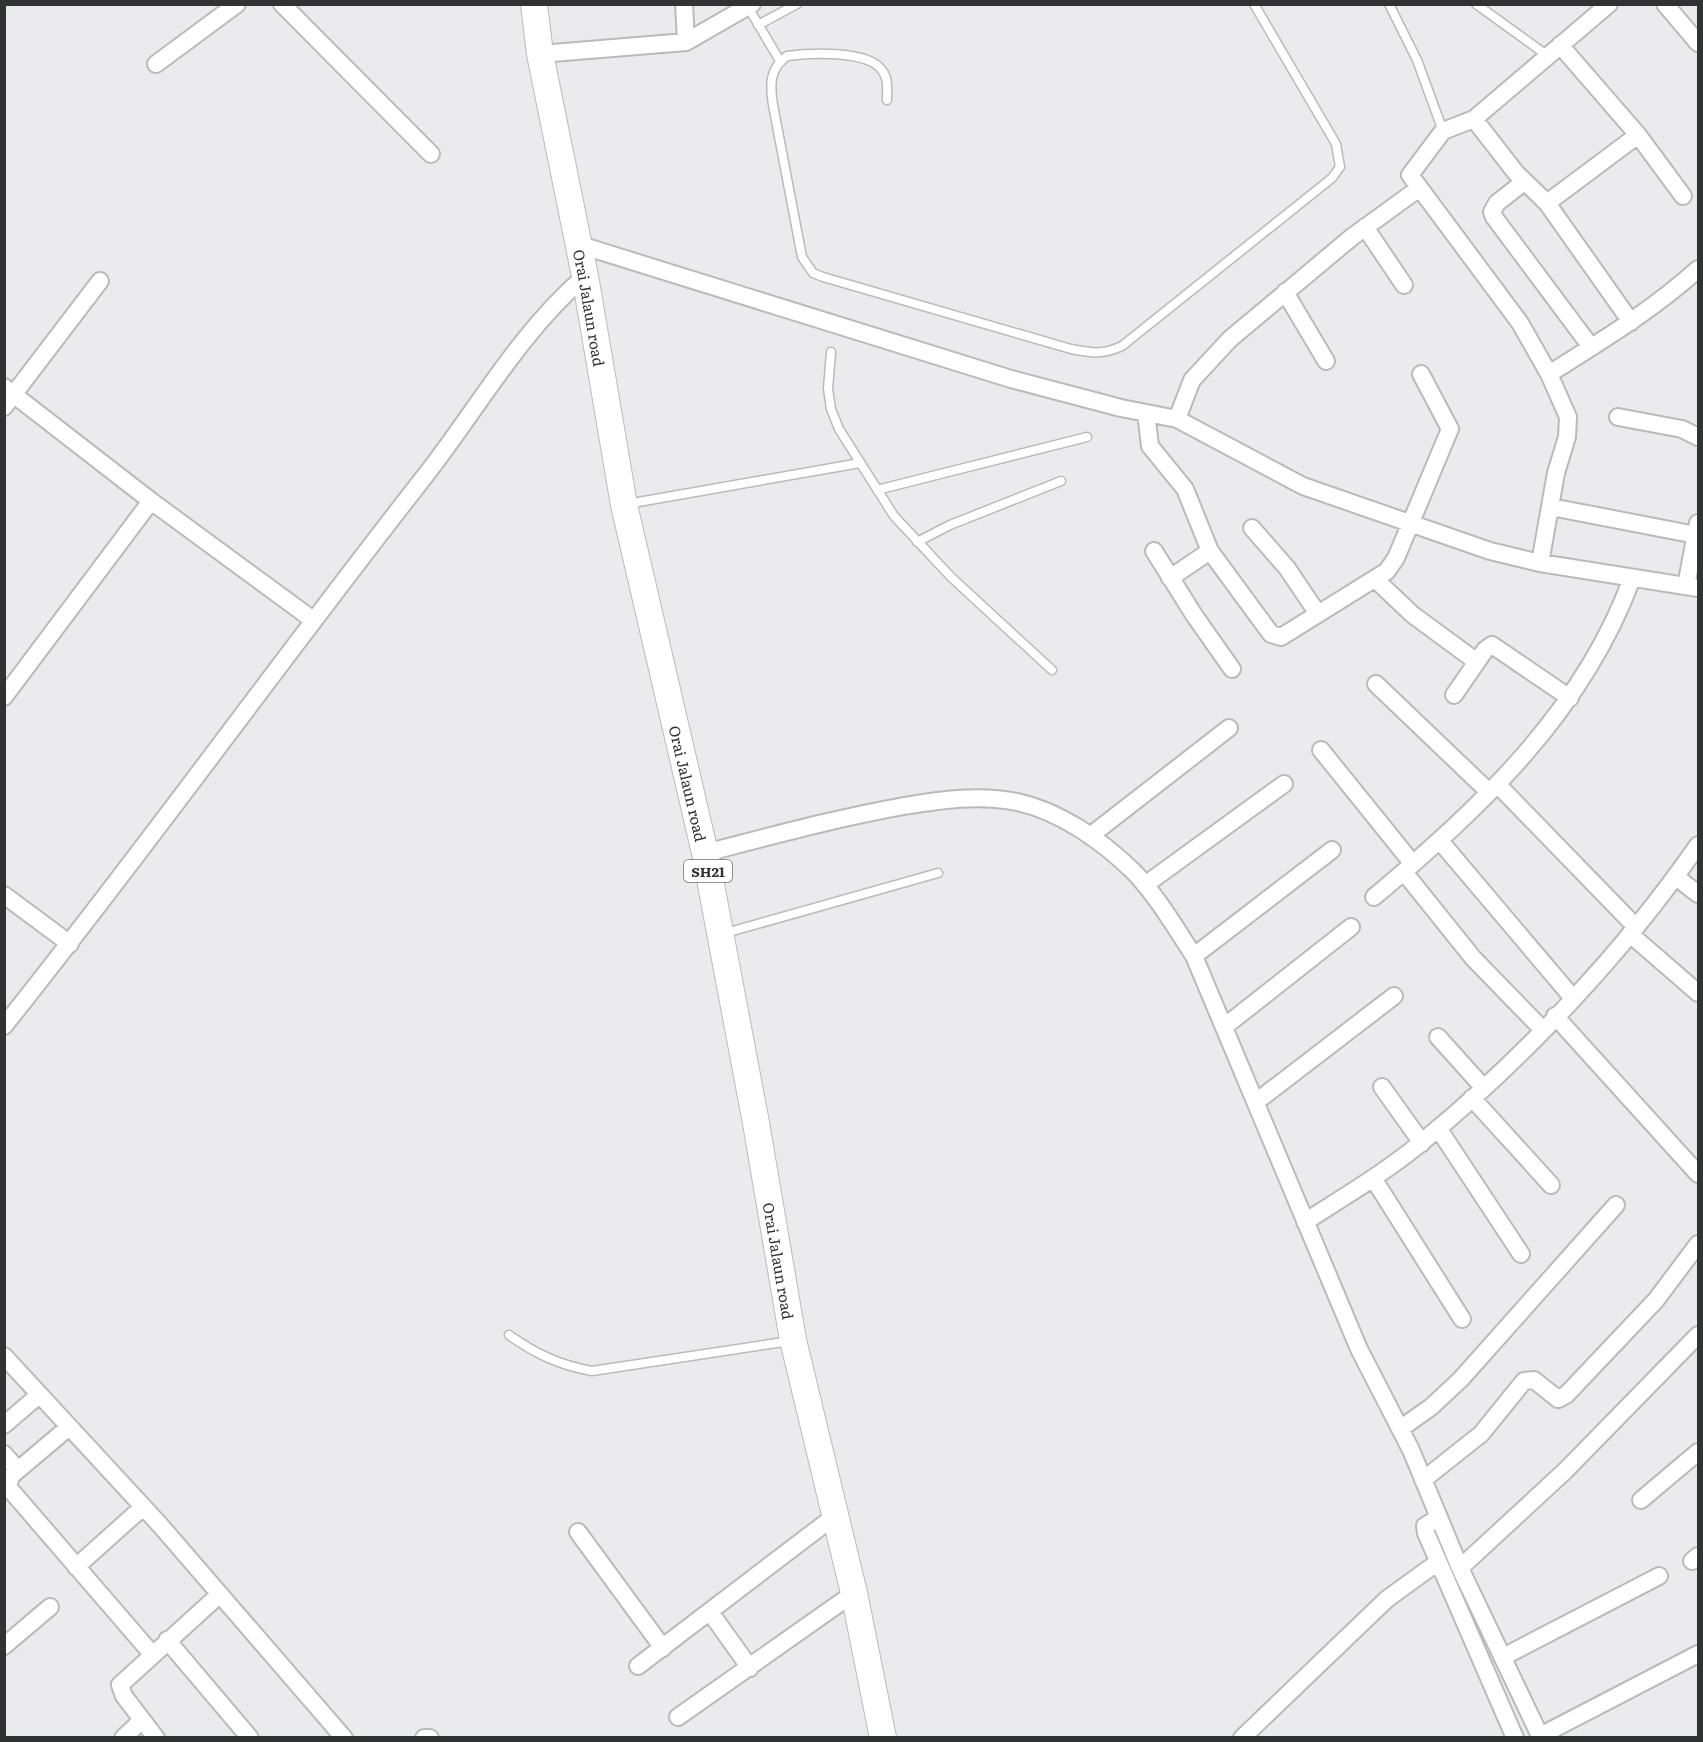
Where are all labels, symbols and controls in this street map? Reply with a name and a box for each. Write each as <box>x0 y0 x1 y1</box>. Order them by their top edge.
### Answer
street label: Orai Jalaun road <box>568 247 612 368</box>
street label: Orai Jalaun road <box>664 723 713 844</box>
road number: SH21 <box>684 860 732 882</box>
street label: Orai Jalaun road <box>758 1200 801 1321</box>

